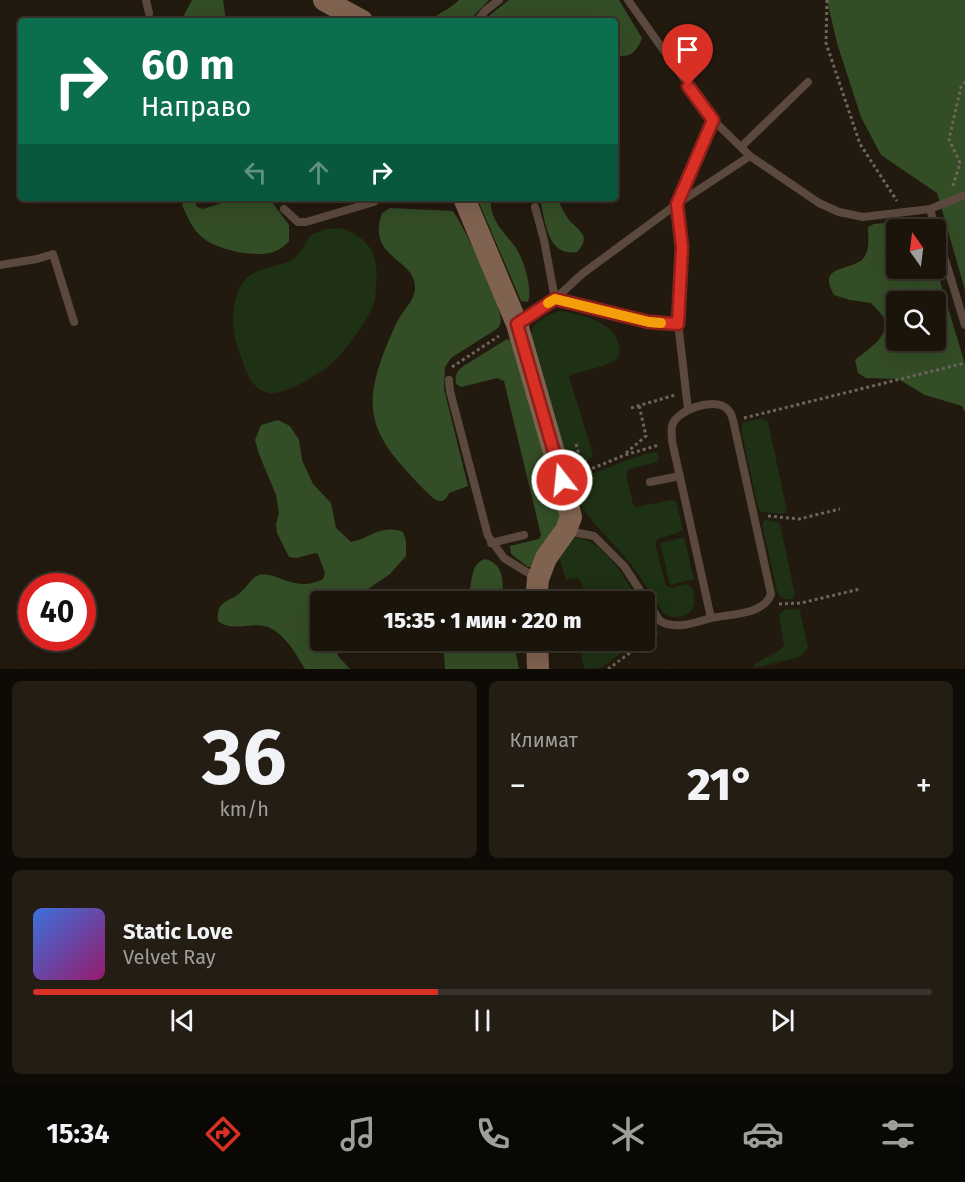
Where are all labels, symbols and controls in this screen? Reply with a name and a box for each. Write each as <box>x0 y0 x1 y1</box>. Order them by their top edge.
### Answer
pin <box>662 24 713 86</box>
icon: arrive <box>671 33 704 66</box>
text: 60 m <box>141 40 235 90</box>
icon: right <box>42 42 120 120</box>
text: Направо <box>141 91 251 123</box>
icon: left <box>239 156 272 189</box>
icon: ahead <box>302 156 335 189</box>
icon: right <box>365 156 398 189</box>
north arrow <box>886 219 946 279</box>
map controls <box>886 219 946 351</box>
button: search <box>886 291 946 351</box>
position arrow <box>530 448 594 512</box>
speed limit sign: 40 <box>18 573 96 651</box>
text: 15:35 · 1 мин · 220 m <box>384 607 581 634</box>
text: 36 <box>202 711 287 805</box>
text: Климат <box>510 728 578 752</box>
text: 21° <box>687 758 754 812</box>
text: − <box>510 766 526 806</box>
text: + <box>916 766 932 806</box>
text: km/h <box>220 797 269 821</box>
text: Static Love <box>123 918 233 945</box>
text: Velvet Ray <box>123 945 216 969</box>
icon: previous <box>166 1004 199 1037</box>
icon: pause <box>466 1004 499 1037</box>
icon: next <box>766 1004 799 1037</box>
icon: directions <box>202 1113 244 1155</box>
icon: music <box>337 1113 379 1155</box>
icon: phone <box>472 1113 514 1155</box>
icon: climate <box>607 1113 649 1155</box>
icon: car <box>742 1113 784 1155</box>
icon: filters <box>877 1113 919 1155</box>
text: 15:34 <box>46 1118 110 1150</box>

